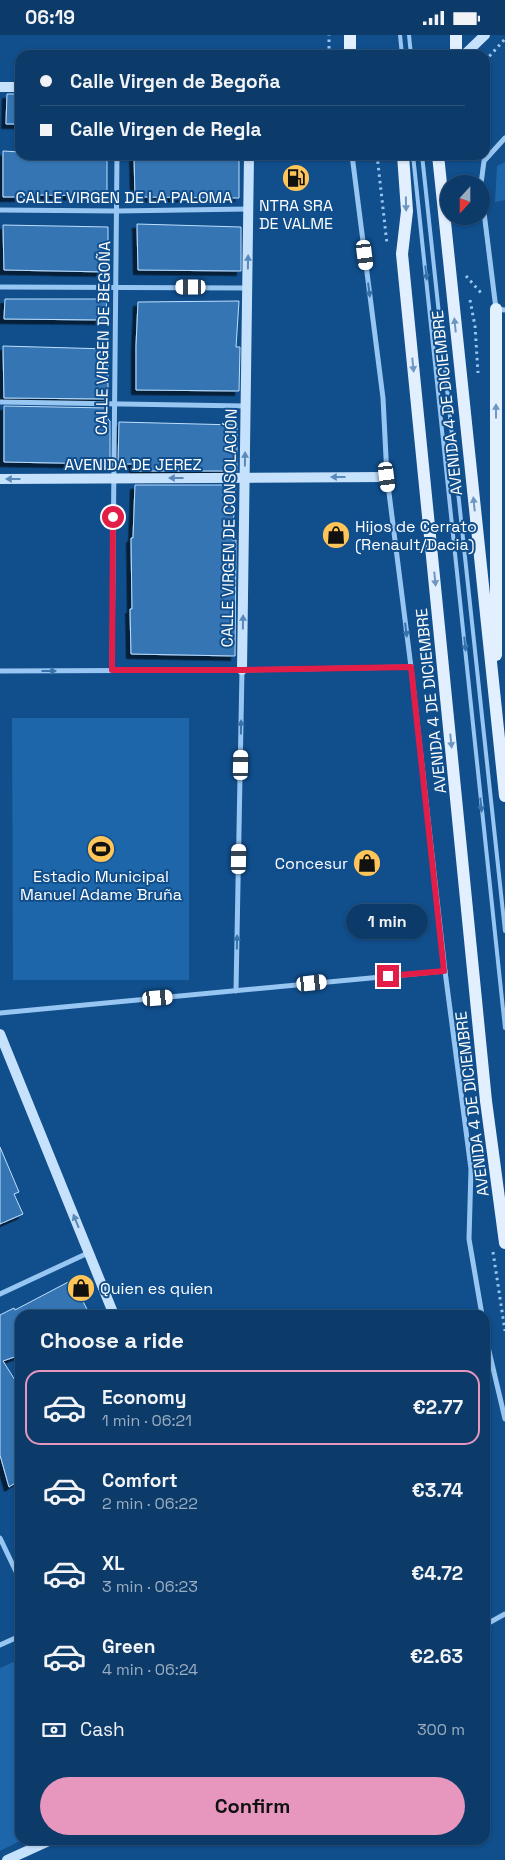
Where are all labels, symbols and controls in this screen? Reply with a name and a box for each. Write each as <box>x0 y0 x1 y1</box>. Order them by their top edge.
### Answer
text: 06:19 <box>25 5 75 30</box>
text: Calle Virgen de Begoña <box>70 69 280 94</box>
text: Calle Virgen de Regla <box>70 117 262 142</box>
fuel station icon: NTRA SRA DE VALME <box>281 163 311 193</box>
north arrow <box>440 175 490 225</box>
map controls <box>440 175 490 225</box>
street label: CALLE VIRGEN DE LA PALOMA <box>15 187 233 208</box>
place label: NTRA SRA DE VALME <box>259 195 333 234</box>
one-way arrow <box>403 196 411 212</box>
car <box>355 239 374 271</box>
street label: CALLE VIRGEN DE BEGOÑA <box>91 241 115 435</box>
one-way arrow <box>244 253 252 269</box>
one-way arrow <box>422 265 430 281</box>
car <box>176 280 206 295</box>
one-way arrow <box>366 283 374 299</box>
street label: AVENIDA 4 DE DICIEMBRE <box>427 309 467 497</box>
one-way arrow <box>451 317 459 333</box>
one-way arrow <box>409 358 417 374</box>
one-way arrow <box>492 403 500 419</box>
street label: CALLE VIRGEN DE CONSOLACIÓN <box>216 408 242 648</box>
one-way arrow <box>241 451 249 467</box>
street label: AVENIDA DE JEREZ <box>64 454 202 475</box>
car <box>377 461 396 493</box>
one-way arrow <box>168 474 184 482</box>
one-way arrow <box>330 474 346 482</box>
one-way arrow <box>5 475 21 483</box>
one-way arrow <box>469 496 477 512</box>
route start <box>102 506 124 528</box>
place label: Hijos de Cerrato (Renault/Dacia) <box>355 516 477 555</box>
shop icon: Hijos de Cerrato (Renault/Dacia) <box>321 520 351 550</box>
one-way arrow <box>431 571 439 587</box>
street label: AVENIDA 4 DE DICIEMBRE <box>411 607 451 795</box>
one-way arrow <box>239 613 247 629</box>
one-way arrow <box>402 622 410 638</box>
one-way arrow <box>461 636 469 652</box>
one-way arrow <box>41 667 57 675</box>
one-way arrow <box>238 719 246 735</box>
one-way arrow <box>447 733 455 749</box>
car <box>233 750 248 780</box>
one-way arrow <box>477 797 485 813</box>
sports icon: Estadio Municipal Manuel Adame Bruña <box>86 834 116 864</box>
car <box>231 844 246 874</box>
shop icon: Concesur <box>352 848 382 878</box>
place label: Concesur <box>275 853 348 874</box>
place label: Estadio Municipal Manuel Adame Bruña <box>20 866 182 905</box>
callout: 1 min <box>347 903 429 939</box>
text: 1 min <box>367 911 407 932</box>
one-way arrow <box>233 934 241 950</box>
route end <box>377 965 399 987</box>
car <box>296 974 327 992</box>
car <box>142 989 173 1007</box>
street label: AVENIDA 4 DE DICIEMBRE <box>450 1010 494 1198</box>
one-way arrow <box>71 1214 79 1228</box>
shop icon: Quien es quien <box>66 1273 96 1303</box>
place label: Quien es quien <box>100 1278 213 1299</box>
text: Choose a ride <box>40 1326 184 1354</box>
icon: car <box>42 1385 87 1430</box>
text: Economy <box>102 1385 186 1410</box>
text: €2.77 <box>413 1395 463 1420</box>
text: 1 min · 06:21 <box>102 1410 192 1431</box>
icon: car <box>42 1468 87 1513</box>
text: Comfort <box>102 1468 178 1493</box>
text: €3.74 <box>412 1478 463 1503</box>
text: 2 min · 06:22 <box>102 1493 198 1514</box>
icon: car <box>42 1551 87 1596</box>
text: XL <box>102 1551 125 1576</box>
text: €4.72 <box>411 1561 463 1586</box>
text: 3 min · 06:23 <box>102 1576 198 1597</box>
icon: car <box>42 1634 87 1679</box>
text: Green <box>102 1634 155 1659</box>
text: €2.63 <box>410 1644 463 1669</box>
text: 4 min · 06:24 <box>102 1659 198 1680</box>
icon: cash <box>40 1716 68 1744</box>
text: Cash <box>80 1717 125 1742</box>
text: 300 m <box>417 1719 465 1740</box>
button: Confirm <box>40 1777 465 1835</box>

